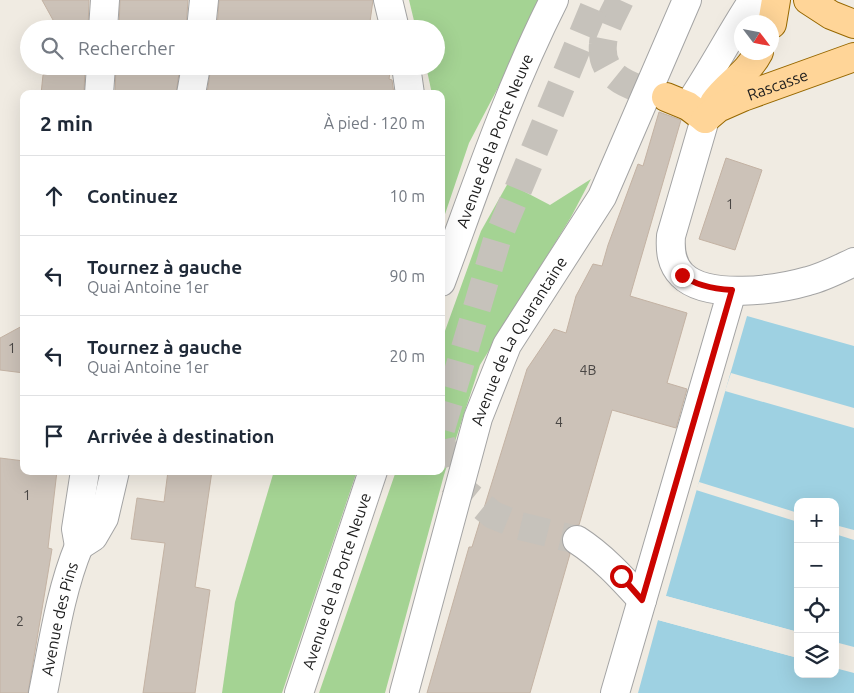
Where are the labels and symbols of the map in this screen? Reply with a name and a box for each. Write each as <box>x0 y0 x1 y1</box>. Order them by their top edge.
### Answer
north arrow <box>734 15 779 60</box>
street label: Avenue de la Porte Neuve <box>452 51 536 230</box>
street label: Rascasse <box>745 65 810 104</box>
house number: 1 <box>726 196 734 212</box>
street label: Avenue de La Quarantaine <box>467 253 570 427</box>
route end <box>671 264 694 287</box>
house number: 1 <box>8 340 16 356</box>
house number: 4B <box>580 362 596 378</box>
house number: 4 <box>555 414 563 430</box>
house number: 1 <box>23 487 31 503</box>
street label: Avenue de la Porte Neuve <box>298 490 374 672</box>
street label: Avenue des Pins <box>38 560 81 677</box>
route start <box>610 565 633 588</box>
house number: 2 <box>16 613 24 629</box>

